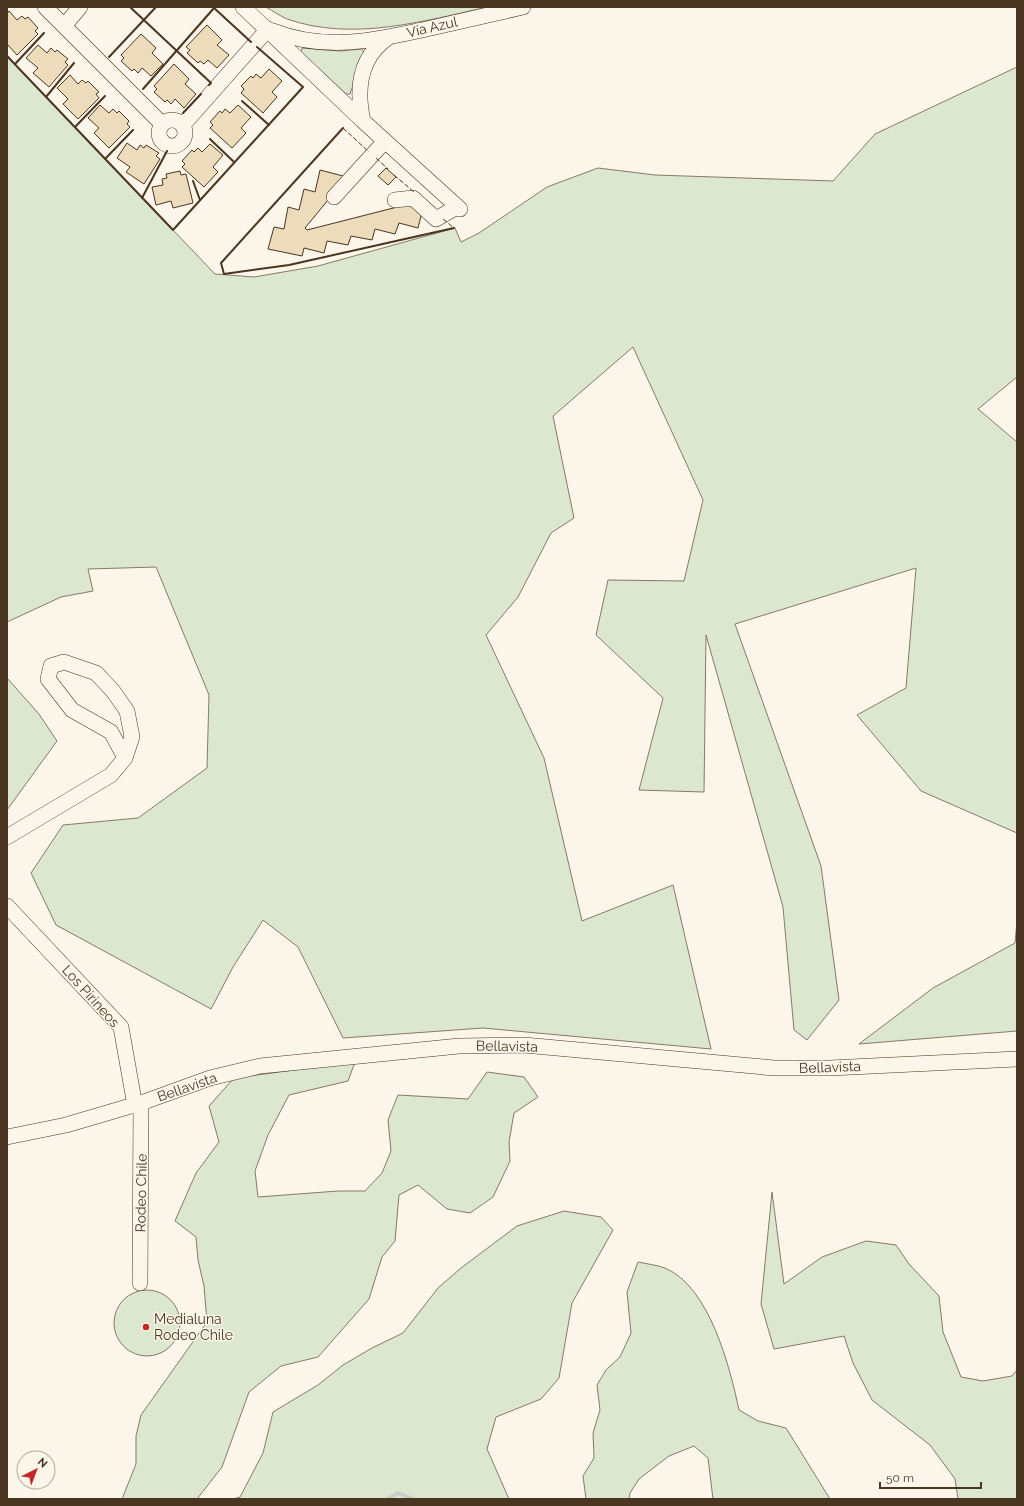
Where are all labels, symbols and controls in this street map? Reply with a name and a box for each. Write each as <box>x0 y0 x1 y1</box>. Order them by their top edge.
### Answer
street label: Vía Azul <box>405 13 459 41</box>
street label: Los Pirineos <box>59 962 123 1030</box>
street label: Bellavista <box>476 1037 538 1055</box>
street label: Bellavista <box>799 1058 861 1076</box>
street label: Bellavista <box>155 1069 219 1105</box>
street label: Rodeo Chile <box>132 1153 150 1233</box>
place label: Medialuna Rodeo Chile <box>154 1311 233 1343</box>
marker: Medialuna Rodeo Chile <box>141 1322 151 1332</box>
north arrow <box>16 1450 56 1490</box>
text: N <box>35 1455 50 1471</box>
scale bar <box>880 1464 981 1490</box>
text: 50 m <box>886 1471 914 1485</box>

